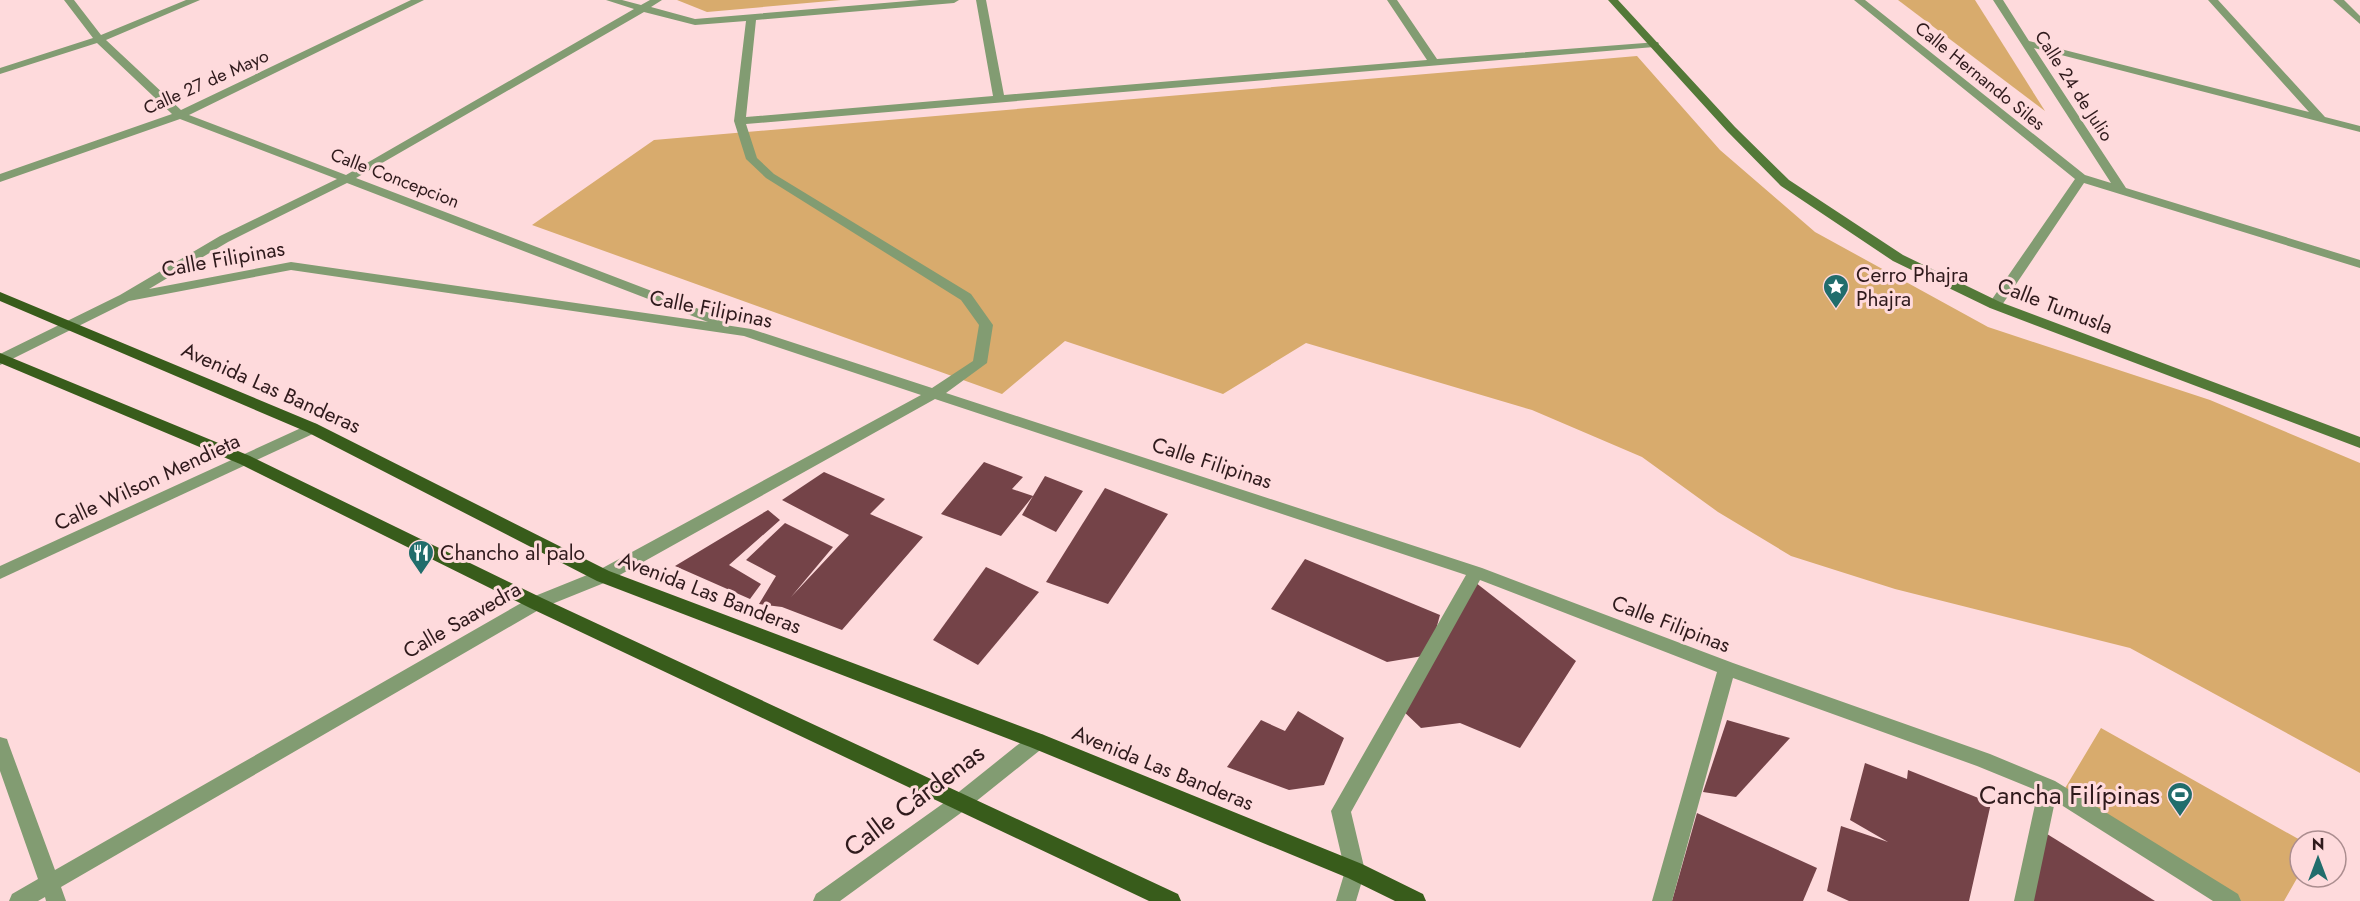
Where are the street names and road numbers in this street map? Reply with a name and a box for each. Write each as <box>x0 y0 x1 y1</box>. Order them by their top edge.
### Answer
street label: Calle Hernando Siles <box>1909 15 2051 137</box>
street label: Calle 24 de Julio <box>2028 25 2120 147</box>
street label: Calle 27 de Mayo <box>139 43 273 121</box>
street label: Calle Concepcion <box>327 141 463 215</box>
street label: Calle Filipinas <box>159 233 287 285</box>
street label: Calle Tumusla <box>1993 270 2117 342</box>
street label: Calle Filipinas <box>647 282 775 336</box>
street label: Avenida Las Banderas <box>177 335 365 441</box>
street label: Calle Wilson Mendieta <box>49 426 245 538</box>
street label: Calle Filipinas <box>1148 429 1276 497</box>
street label: Avenida Las Banderas <box>614 544 806 642</box>
street label: Calle Saavedra <box>397 574 527 666</box>
street label: Calle Filipinas <box>1607 588 1735 660</box>
street label: Avenida Las Banderas <box>1068 718 1258 818</box>
street label: Calle Cárdenas <box>836 734 992 866</box>

